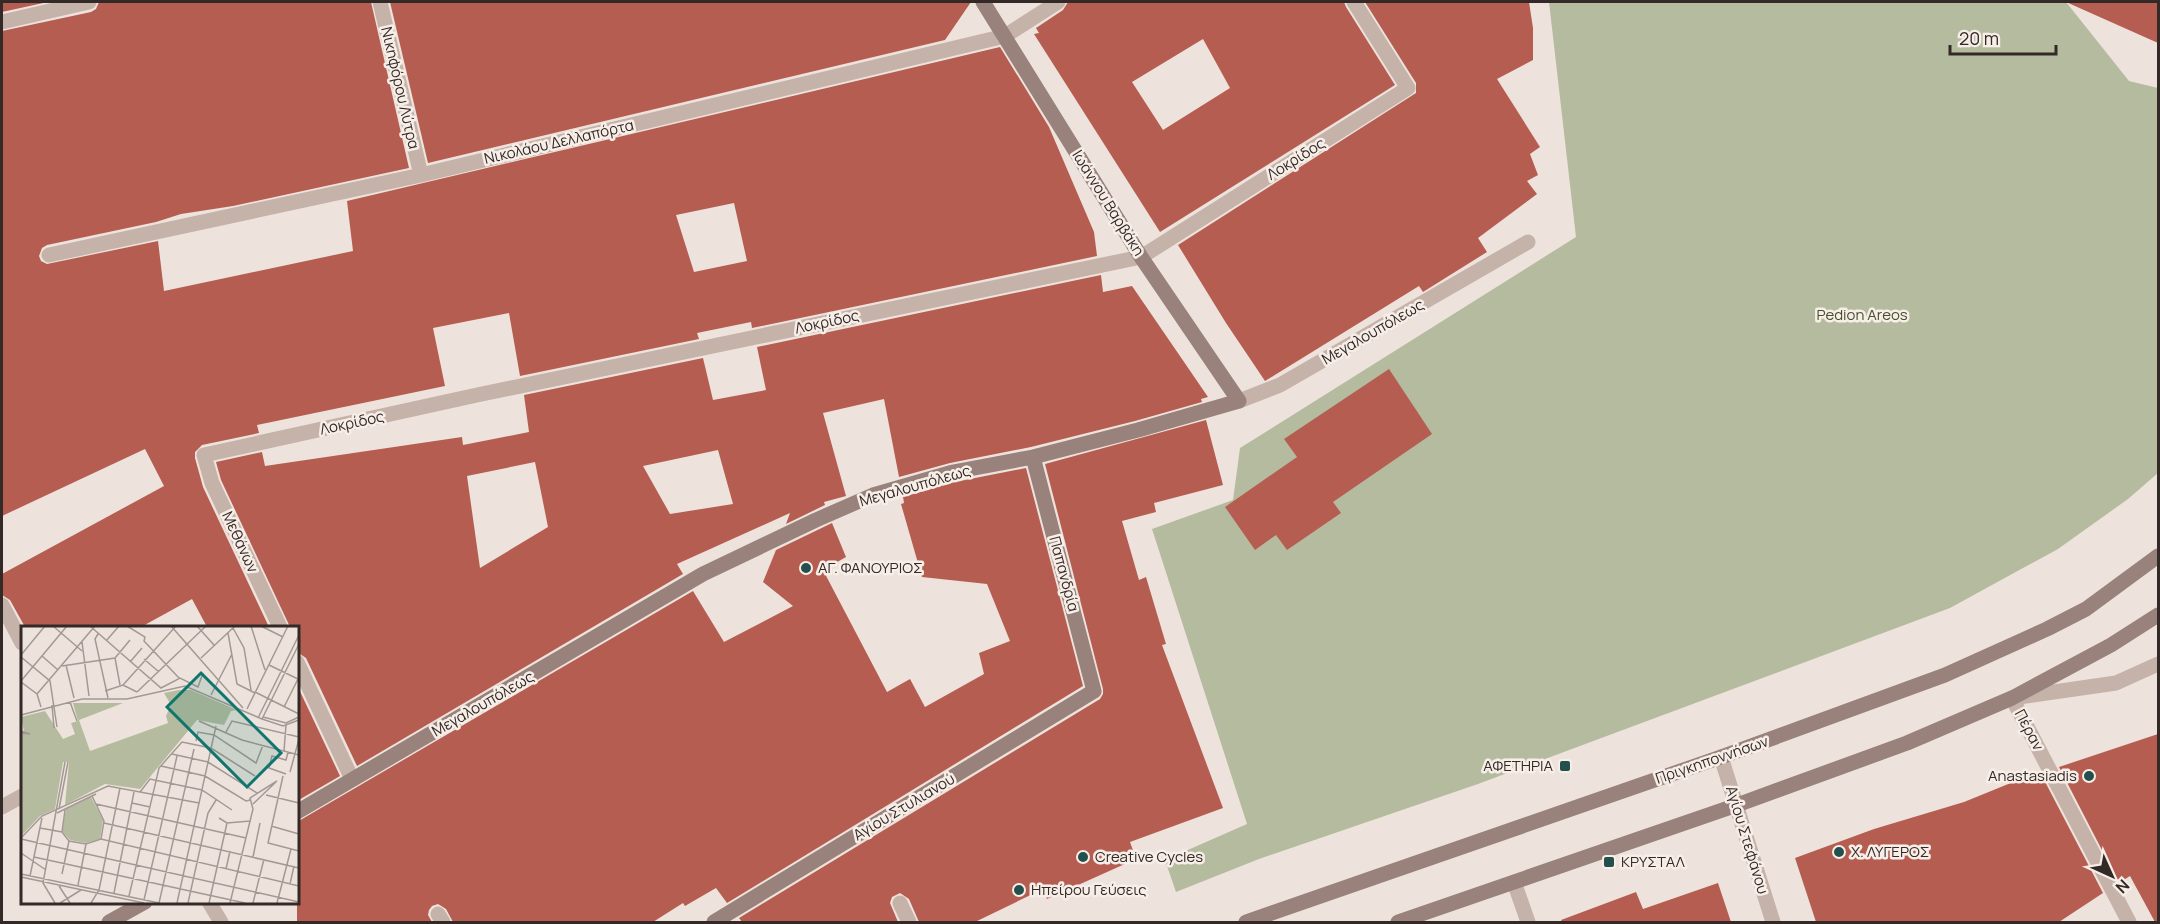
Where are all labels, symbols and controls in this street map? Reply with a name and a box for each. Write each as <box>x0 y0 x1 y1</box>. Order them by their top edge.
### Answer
scale bar <box>1950 18 2056 56</box>
street label: Νικηφόρου Λύτρα <box>376 25 425 151</box>
text: 20 m <box>1959 26 1999 50</box>
street label: Νικολάου Δελλαπόρτα <box>482 114 636 169</box>
street label: Λοκρίδος <box>1262 132 1329 185</box>
street label: Ιωάννου Βαρβάκη <box>1067 146 1149 260</box>
street label: Μεγαλουπόλεως <box>1318 294 1428 369</box>
street label: Λοκρίδος <box>793 304 861 339</box>
park label: Pedion Areos <box>1816 304 1908 325</box>
street label: Λοκρίδος <box>318 405 386 440</box>
street label: Μεγαλουπόλεως <box>857 460 973 511</box>
street label: Μεθάνων <box>217 508 264 576</box>
street label: Παπανδρία <box>1044 534 1085 614</box>
place label: ΑΓ. ΦΑΝΟΥΡΙΟΣ <box>818 557 923 578</box>
marker: ΑΓ. ΦΑΝΟΥΡΙΟΣ <box>799 561 813 575</box>
inset map <box>21 626 298 903</box>
street label: Μεγαλουπόλεως <box>428 666 538 741</box>
street label: Πέραν <box>2010 706 2049 754</box>
street label: Πριγκηποννήσων <box>1653 730 1771 789</box>
place label: ΑΦΕΤΗΡΙΑ <box>1483 755 1553 776</box>
marker: ΑΦΕΤΗΡΙΑ <box>1558 759 1572 773</box>
place label: Anastasiadis <box>1988 765 2077 786</box>
street label: Αγίου Στυλιανού <box>849 768 958 845</box>
marker: Anastasiadis <box>2082 769 2096 783</box>
street label: Αγίου Στεφάνου <box>1721 783 1774 897</box>
place label: Χ. ΛΥΓΕΡΟΣ <box>1851 841 1930 862</box>
marker: Χ. ΛΥΓΕΡΟΣ <box>1832 845 1846 859</box>
place label: Creative Cycles <box>1095 846 1203 867</box>
north arrow <box>2082 846 2142 906</box>
marker: Creative Cycles <box>1076 850 1090 864</box>
place label: ΚΡΥΣΤΑΛ <box>1621 851 1685 872</box>
marker: ΚΡΥΣΤΑΛ <box>1602 855 1616 869</box>
text: N <box>2111 875 2134 898</box>
place label: Ηπείρου Γεύσεις <box>1031 879 1146 900</box>
marker: Ηπείρου Γεύσεις <box>1012 883 1026 897</box>

